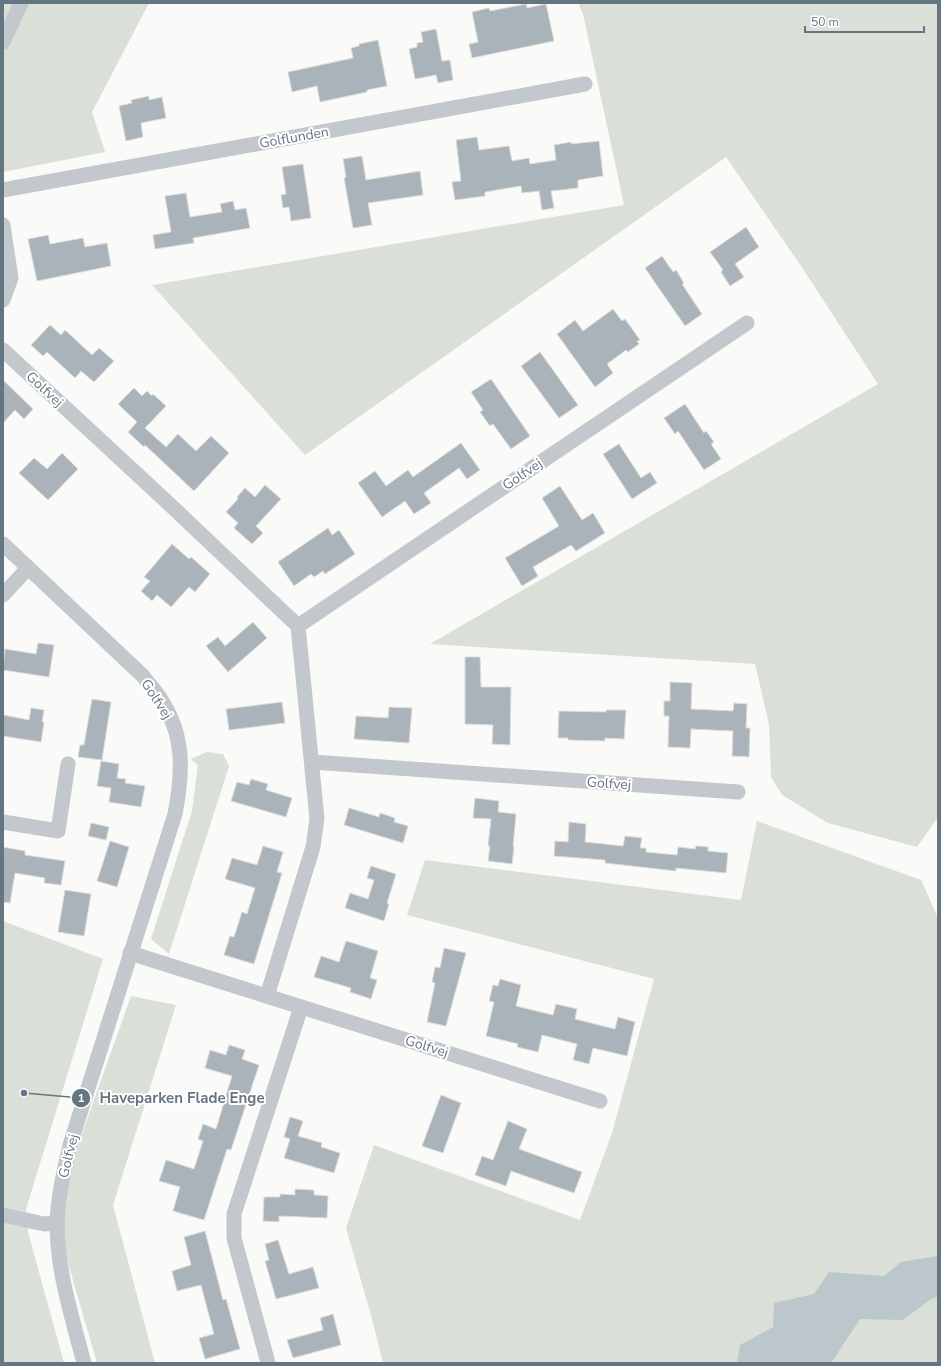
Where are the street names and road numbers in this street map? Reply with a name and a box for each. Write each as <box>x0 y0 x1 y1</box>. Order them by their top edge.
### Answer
street label: Golflunden <box>258 122 330 153</box>
street label: Golfvej <box>22 367 67 411</box>
street label: Golfvej <box>499 454 546 495</box>
street label: Golfvej <box>137 675 177 723</box>
street label: Golfvej <box>586 772 632 795</box>
street label: Golfvej <box>403 1031 451 1062</box>
street label: Golfvej <box>54 1132 83 1180</box>

